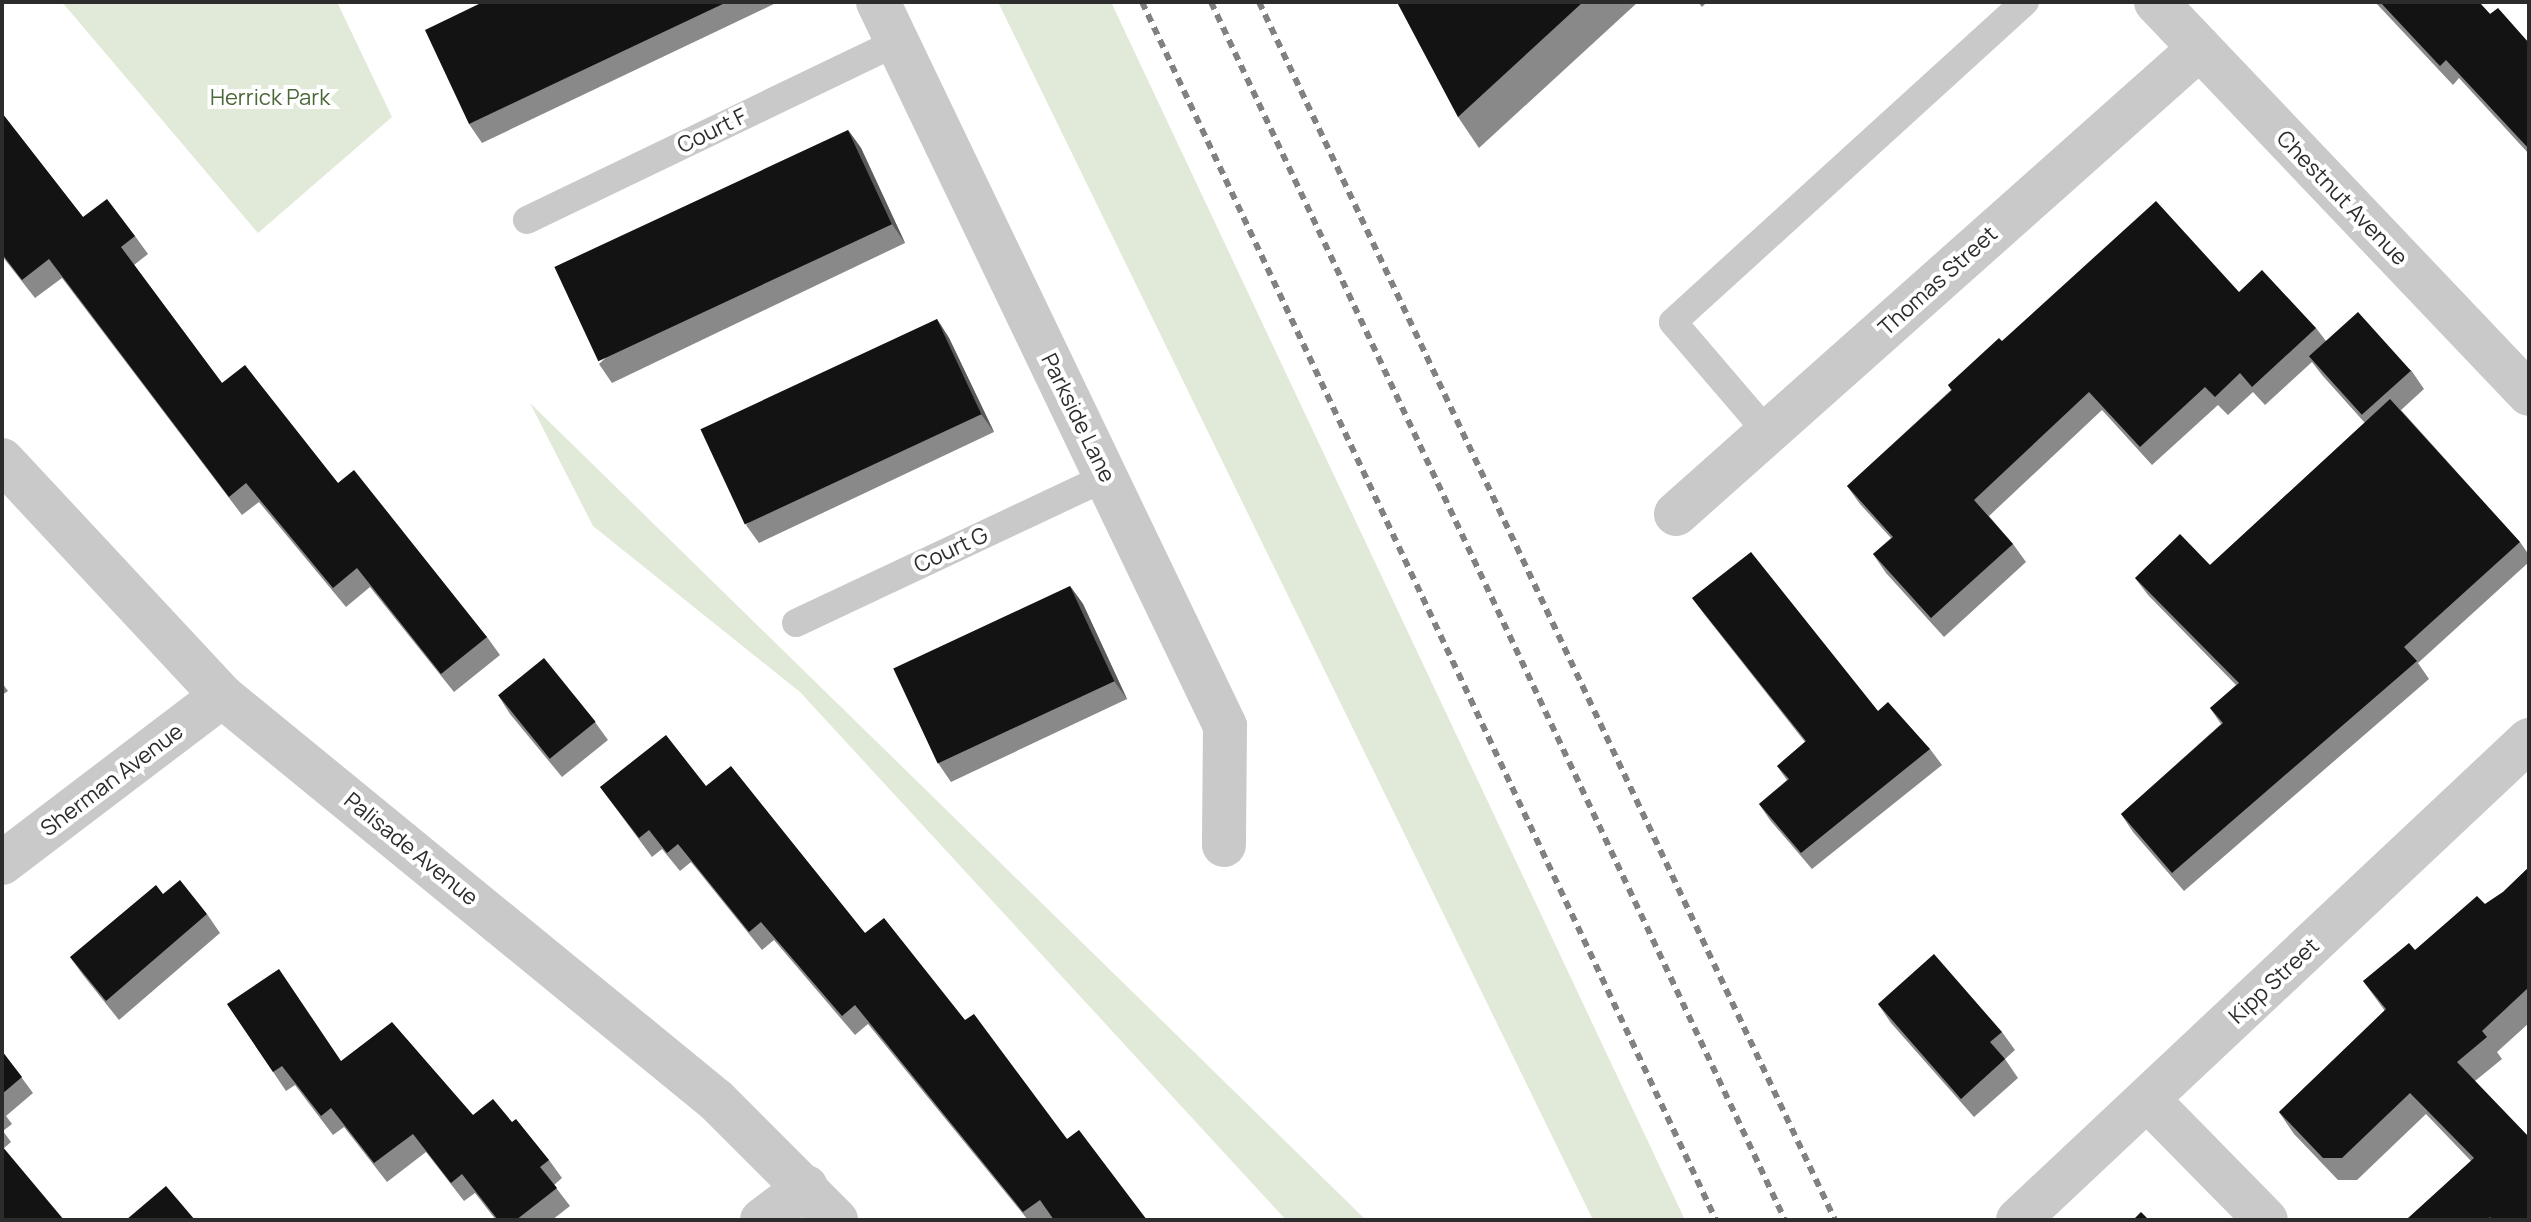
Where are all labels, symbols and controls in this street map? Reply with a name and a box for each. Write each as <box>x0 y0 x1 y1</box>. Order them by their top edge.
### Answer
park label: Herrick Park <box>210 85 330 111</box>
street label: Court F <box>673 103 751 159</box>
street label: Chestnut Avenue <box>2271 125 2413 271</box>
street label: Thomas Street <box>1873 221 2003 341</box>
street label: Parkside Lane <box>1035 349 1121 487</box>
street label: Court G <box>910 521 992 579</box>
street label: Sherman Avenue <box>36 718 188 842</box>
street label: Palisade Avenue <box>339 787 483 911</box>
street label: Kipp Street <box>2224 933 2324 1029</box>

